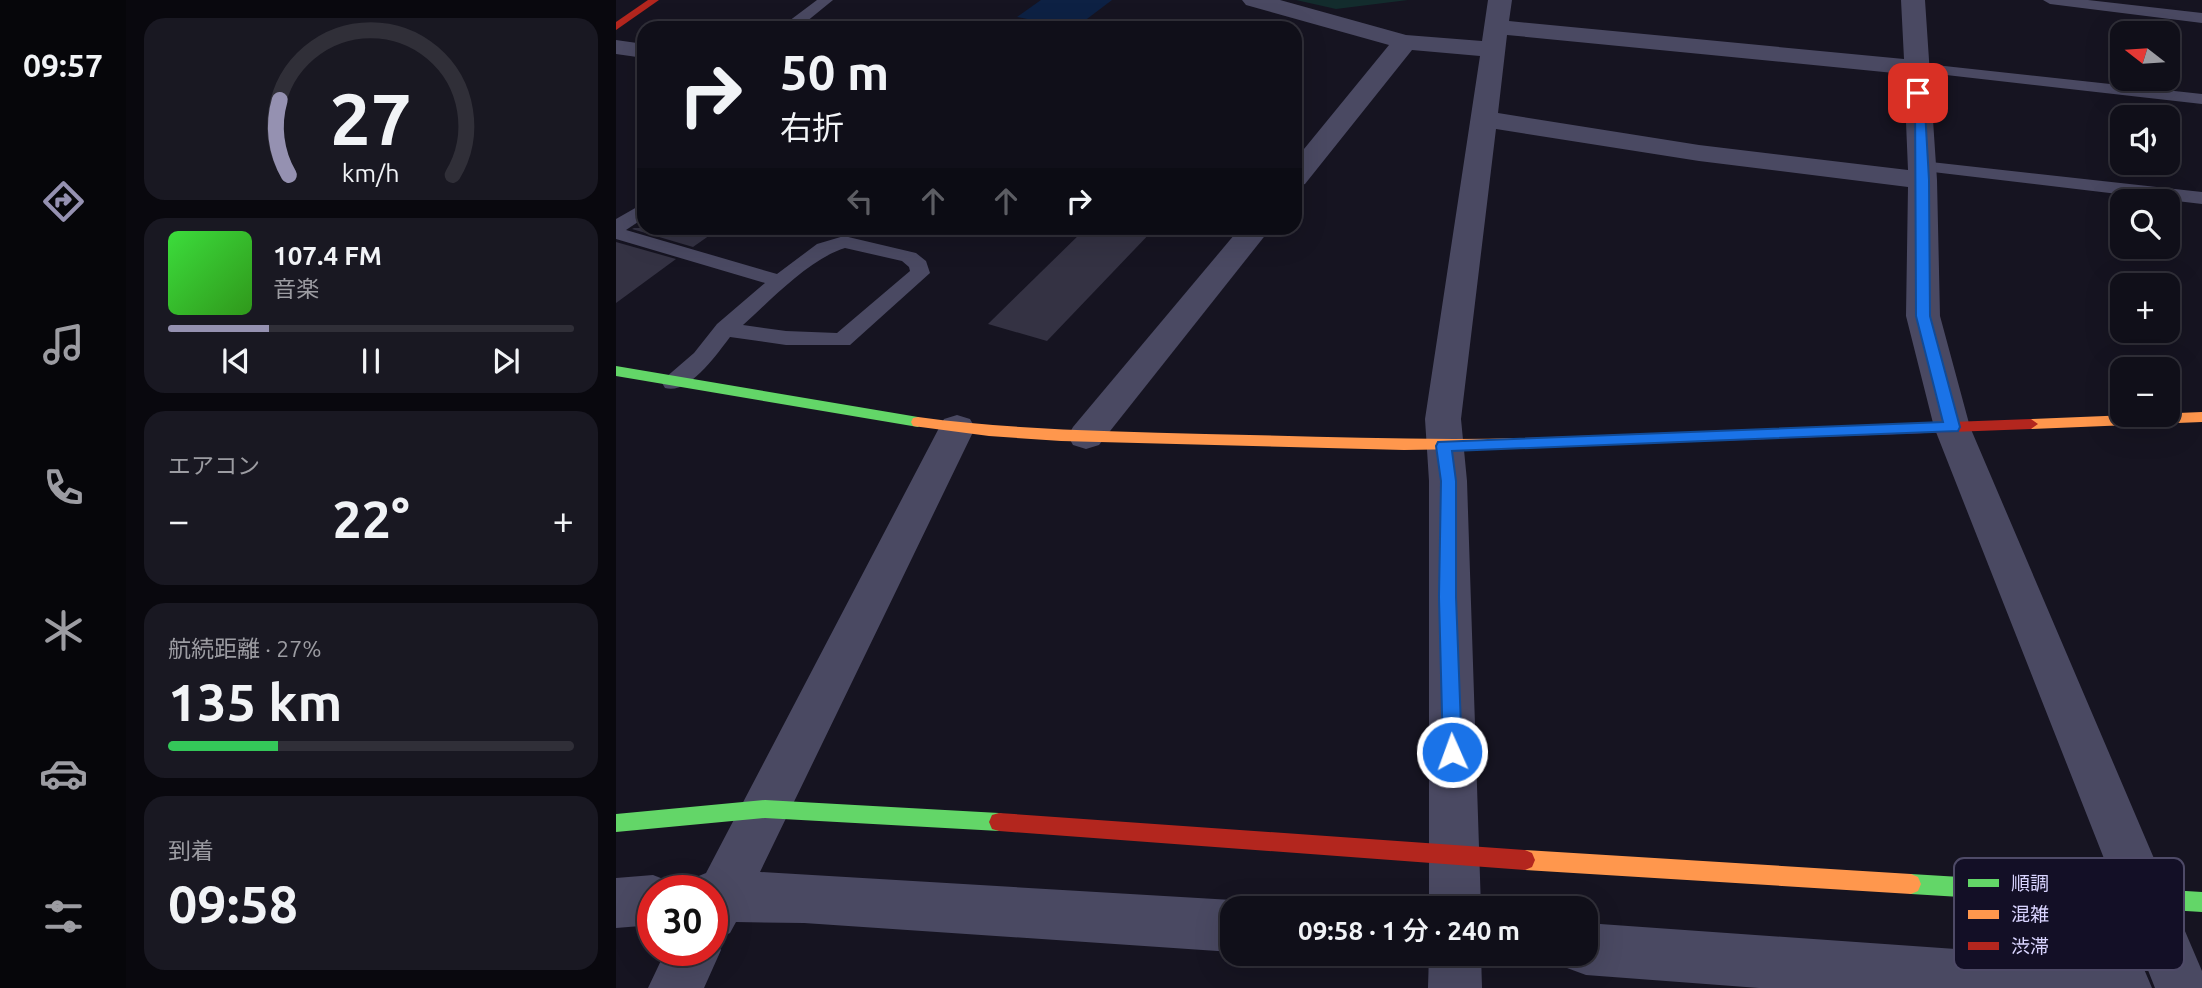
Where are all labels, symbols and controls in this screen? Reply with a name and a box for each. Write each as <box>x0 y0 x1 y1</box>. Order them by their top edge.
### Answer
north arrow <box>2110 21 2180 91</box>
map controls <box>2110 21 2180 427</box>
text: 50 m <box>780 44 889 99</box>
text: 09:57 <box>23 47 103 83</box>
icon: right <box>665 49 756 140</box>
pin <box>1888 63 1948 123</box>
icon: arrive <box>1899 74 1937 112</box>
text: 27 <box>330 77 412 159</box>
button: sound <box>2110 105 2180 175</box>
text: 右折 <box>780 109 844 145</box>
text: km/h <box>342 159 400 187</box>
icon: directions <box>39 177 88 226</box>
icon: left <box>841 182 879 220</box>
icon: ahead <box>914 182 952 220</box>
icon: ahead <box>987 182 1025 220</box>
icon: right <box>1060 182 1098 220</box>
button: search <box>2110 189 2180 259</box>
text: 107.4 FM <box>273 241 382 270</box>
button: + <box>2110 273 2180 343</box>
text: 音楽 <box>273 276 319 301</box>
icon: music <box>39 320 88 369</box>
icon: previous <box>217 342 255 380</box>
icon: pause <box>352 342 390 380</box>
icon: next <box>487 342 525 380</box>
button: − <box>2110 357 2180 427</box>
text: エアコン <box>168 453 260 478</box>
icon: phone <box>39 463 88 512</box>
text: 22° <box>332 490 410 548</box>
text: − <box>168 499 189 541</box>
text: + <box>553 499 574 541</box>
icon: climate <box>39 606 88 655</box>
text: 航続距離 · 27% <box>168 636 321 661</box>
text: 135 km <box>168 673 342 731</box>
position arrow <box>1415 715 1489 789</box>
icon: car <box>39 749 88 798</box>
text: 到着 <box>168 838 214 863</box>
legend <box>1954 858 2184 970</box>
text: 順調 <box>2011 872 2049 894</box>
text: 09:58 <box>168 875 298 933</box>
speed limit sign: 30 <box>637 875 728 966</box>
icon: filters <box>39 892 88 941</box>
text: 混雑 <box>2011 903 2049 925</box>
text: 09:58 · 1 分 · 240 m <box>1298 916 1520 945</box>
text: 渋滞 <box>2011 935 2049 957</box>

